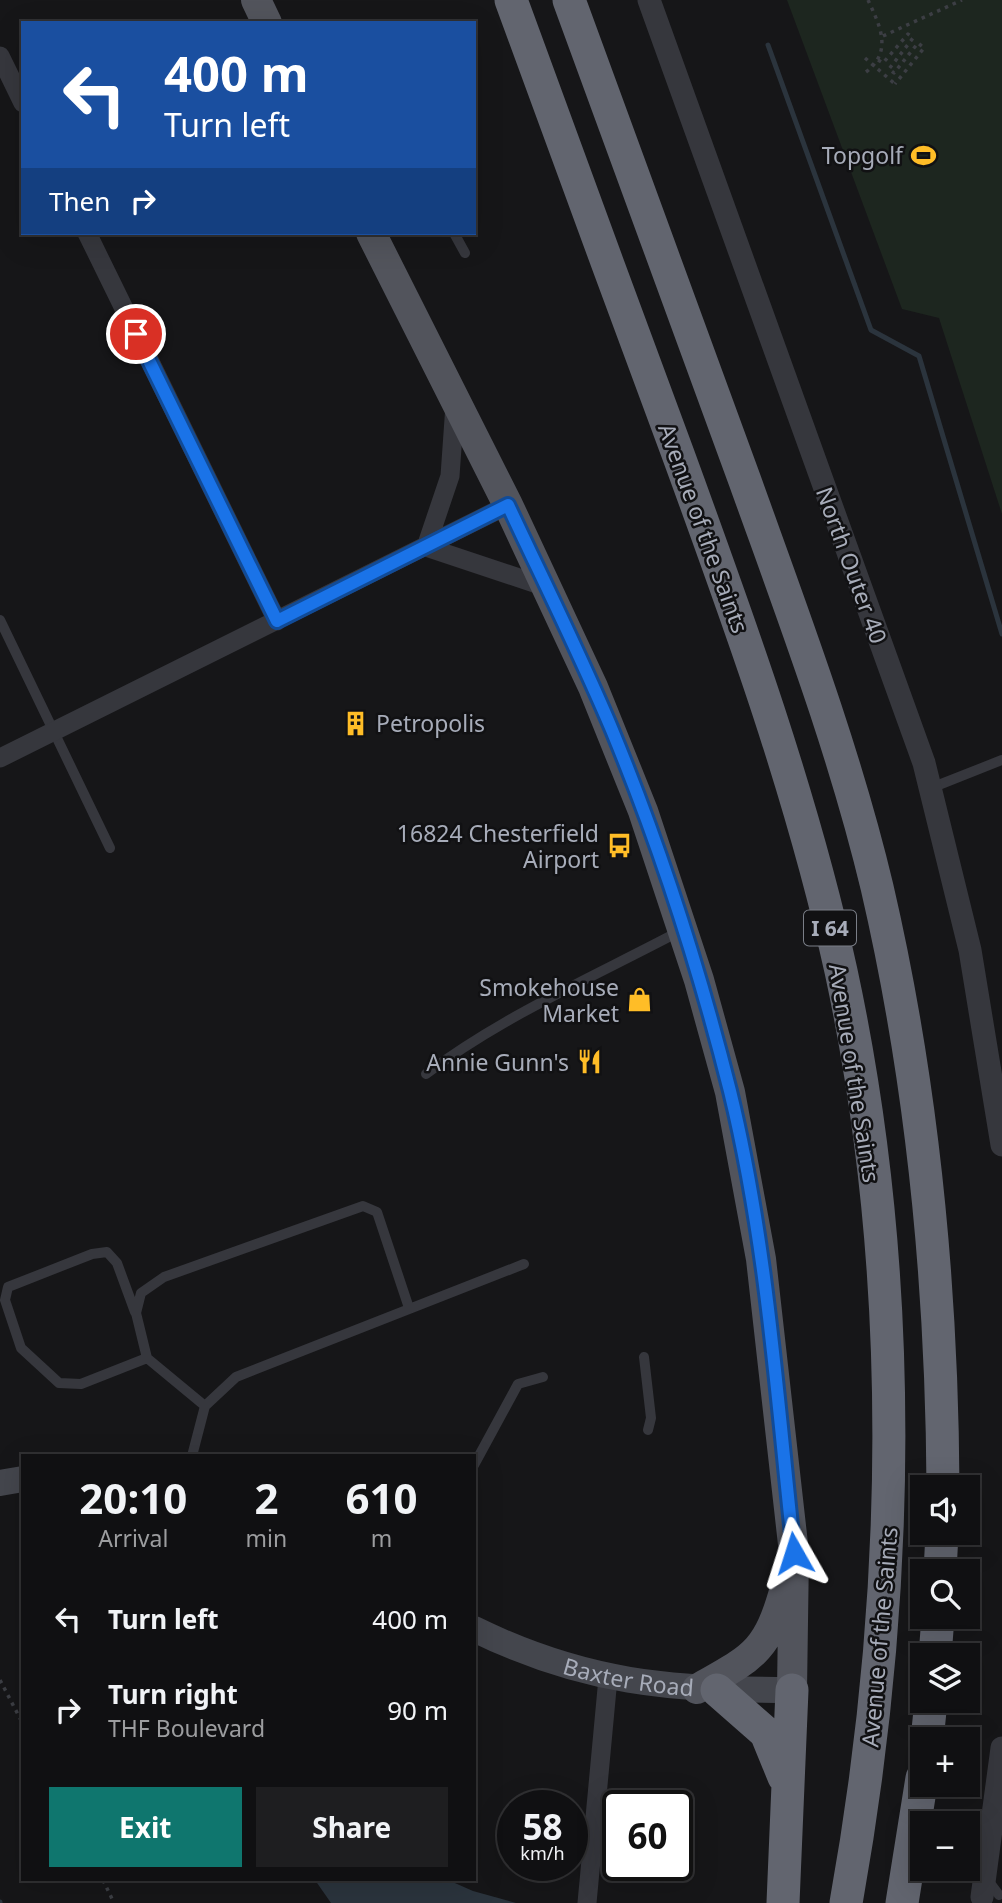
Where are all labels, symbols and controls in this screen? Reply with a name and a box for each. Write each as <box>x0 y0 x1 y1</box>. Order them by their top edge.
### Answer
text: 400 m <box>164 40 309 106</box>
icon: left <box>49 49 140 140</box>
text: Turn left <box>164 103 290 146</box>
place label: Topgolf <box>822 139 904 171</box>
sports icon: Topgolf <box>909 141 937 169</box>
icon: right <box>124 182 162 220</box>
text: Then <box>49 183 110 219</box>
pin <box>106 304 166 364</box>
icon: arrive <box>117 315 155 353</box>
street label: Avenue of the Saints <box>651 419 757 637</box>
street label: North Outer 40 <box>809 482 895 648</box>
place label: Petropolis <box>376 707 485 739</box>
building icon: Petropolis <box>342 709 370 737</box>
place label: 16824 Chesterfield Airport <box>397 817 599 875</box>
bus stop icon: 16824 Chesterfield Airport <box>605 832 633 860</box>
road number: I 64 <box>804 911 856 946</box>
street label: Avenue of the Saints <box>822 961 888 1185</box>
place label: Smokehouse Market <box>479 971 619 1029</box>
shop icon: Smokehouse Market <box>625 986 653 1014</box>
place label: Annie Gunn's <box>426 1046 569 1078</box>
restaurant icon: Annie Gunn's <box>575 1048 603 1076</box>
text: 20:10 <box>79 1469 187 1526</box>
text: 2 <box>254 1469 278 1526</box>
text: 610 <box>346 1469 418 1526</box>
map controls <box>910 1475 980 1881</box>
button: sound <box>910 1475 980 1545</box>
position arrow <box>757 1516 831 1590</box>
text: Arrival <box>98 1522 168 1554</box>
text: min <box>246 1522 287 1554</box>
text: m <box>371 1522 392 1554</box>
street label: Avenue of the Saints <box>853 1526 905 1748</box>
button: search <box>910 1559 980 1629</box>
icon: left <box>49 1600 87 1638</box>
text: Turn left <box>108 1601 219 1637</box>
text: 400 m <box>372 1601 448 1637</box>
button: layers <box>910 1643 980 1713</box>
street label: Baxter Road <box>560 1649 695 1703</box>
text: Turn right <box>108 1676 238 1712</box>
icon: right <box>49 1691 87 1729</box>
text: 90 m <box>387 1692 448 1728</box>
text: THF Boulevard <box>108 1712 265 1744</box>
button: + <box>910 1727 980 1797</box>
button: Exit <box>49 1787 242 1867</box>
button: Share <box>256 1787 448 1867</box>
speed limit sign: 60 <box>602 1790 693 1881</box>
text: 58 <box>522 1803 563 1850</box>
button: − <box>910 1811 980 1881</box>
text: km/h <box>520 1841 565 1865</box>

